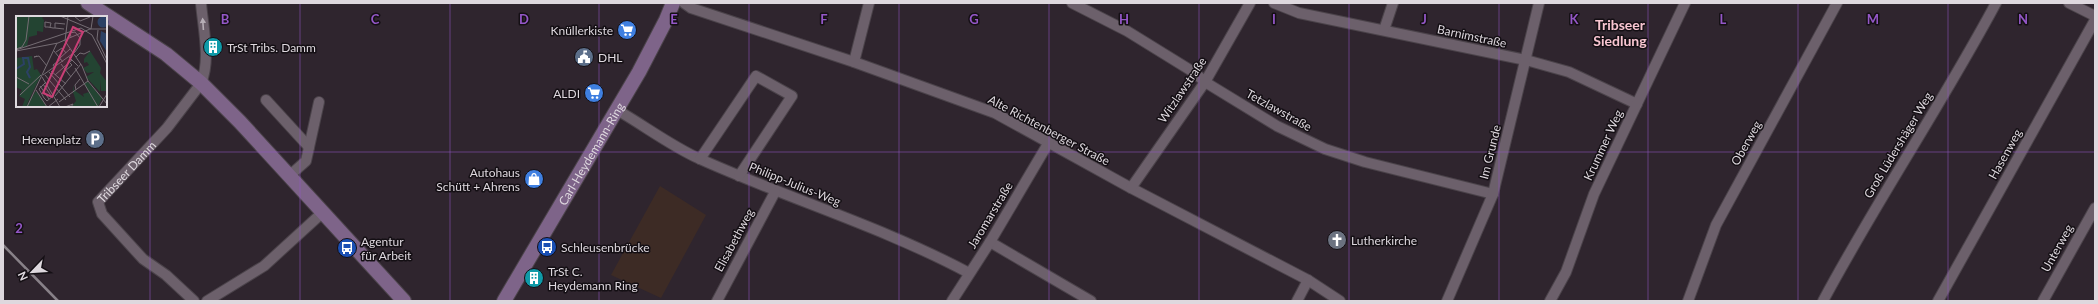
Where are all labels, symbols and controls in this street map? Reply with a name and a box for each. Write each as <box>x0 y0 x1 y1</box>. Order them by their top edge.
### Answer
text: B <box>221 11 230 27</box>
text: C <box>371 11 380 27</box>
text: D <box>519 11 529 27</box>
text: E <box>670 11 678 27</box>
text: F <box>820 11 828 27</box>
text: G <box>969 11 979 27</box>
text: H <box>1119 11 1129 27</box>
text: I <box>1272 11 1276 27</box>
text: J <box>1421 11 1427 27</box>
text: K <box>1570 11 1580 27</box>
text: L <box>1720 11 1727 27</box>
text: M <box>1867 11 1879 27</box>
text: N <box>2018 11 2028 27</box>
inset map <box>16 16 107 107</box>
district label: Tribseer Siedlung <box>1593 16 1647 49</box>
one-way arrow <box>199 18 206 30</box>
supermarket icon: Knüllerkiste <box>616 19 638 41</box>
street label: Barnimstraße <box>1436 21 1508 51</box>
place label: Knüllerkiste <box>551 23 613 38</box>
building icon: TrSt Tribs. Damm <box>202 36 224 58</box>
place label: TrSt Tribs. Damm <box>227 40 316 55</box>
public building icon: DHL <box>573 46 595 68</box>
place label: DHL <box>598 50 622 65</box>
street label: Witzlawstraße <box>1154 54 1210 126</box>
supermarket icon: ALDI <box>583 82 605 104</box>
place label: ALDI <box>553 86 580 101</box>
street label: Tetzlawstraße <box>1244 86 1314 134</box>
street label: Groß Lüdershäger Weg <box>1860 89 1936 201</box>
street label: Alte Richtenberger Straße <box>986 92 1112 168</box>
street label: Carl-Heydemann-Ring <box>555 100 627 208</box>
street label: Krummer Weg <box>1580 107 1626 183</box>
street label: Oberweg <box>1728 118 1764 168</box>
street label: Im Grunde <box>1476 123 1504 181</box>
street label: Hasenweg <box>1985 126 2025 182</box>
parking icon: Hexenplatz <box>84 128 106 150</box>
place label: Hexenplatz <box>22 132 82 147</box>
street label: Tribseer Damm <box>94 138 159 206</box>
street label: Philipp-Julius-Weg <box>747 159 843 209</box>
place label: Autohaus Schütt + Ahrens <box>436 165 520 194</box>
shop icon: Autohaus Schütt + Ahrens <box>523 168 545 190</box>
street label: Jaromarstraße <box>964 179 1016 251</box>
street label: Elisabethweg <box>711 206 757 274</box>
text: 2 <box>15 220 23 236</box>
street label: Unterweg <box>2038 222 2076 274</box>
church icon: Lutherkirche <box>1326 229 1348 251</box>
place label: Lutherkirche <box>1351 233 1417 248</box>
place label: Agentur für Arbeit <box>361 234 412 263</box>
bus stop icon: Schleusenbrücke <box>536 236 558 258</box>
bus stop icon: Agentur für Arbeit <box>336 237 358 259</box>
place label: Schleusenbrücke <box>561 240 650 255</box>
north arrow <box>12 252 52 292</box>
place label: TrSt C. Heydemann Ring <box>548 264 638 293</box>
building icon: TrSt C. Heydemann Ring <box>523 267 545 289</box>
text: N <box>15 270 30 283</box>

